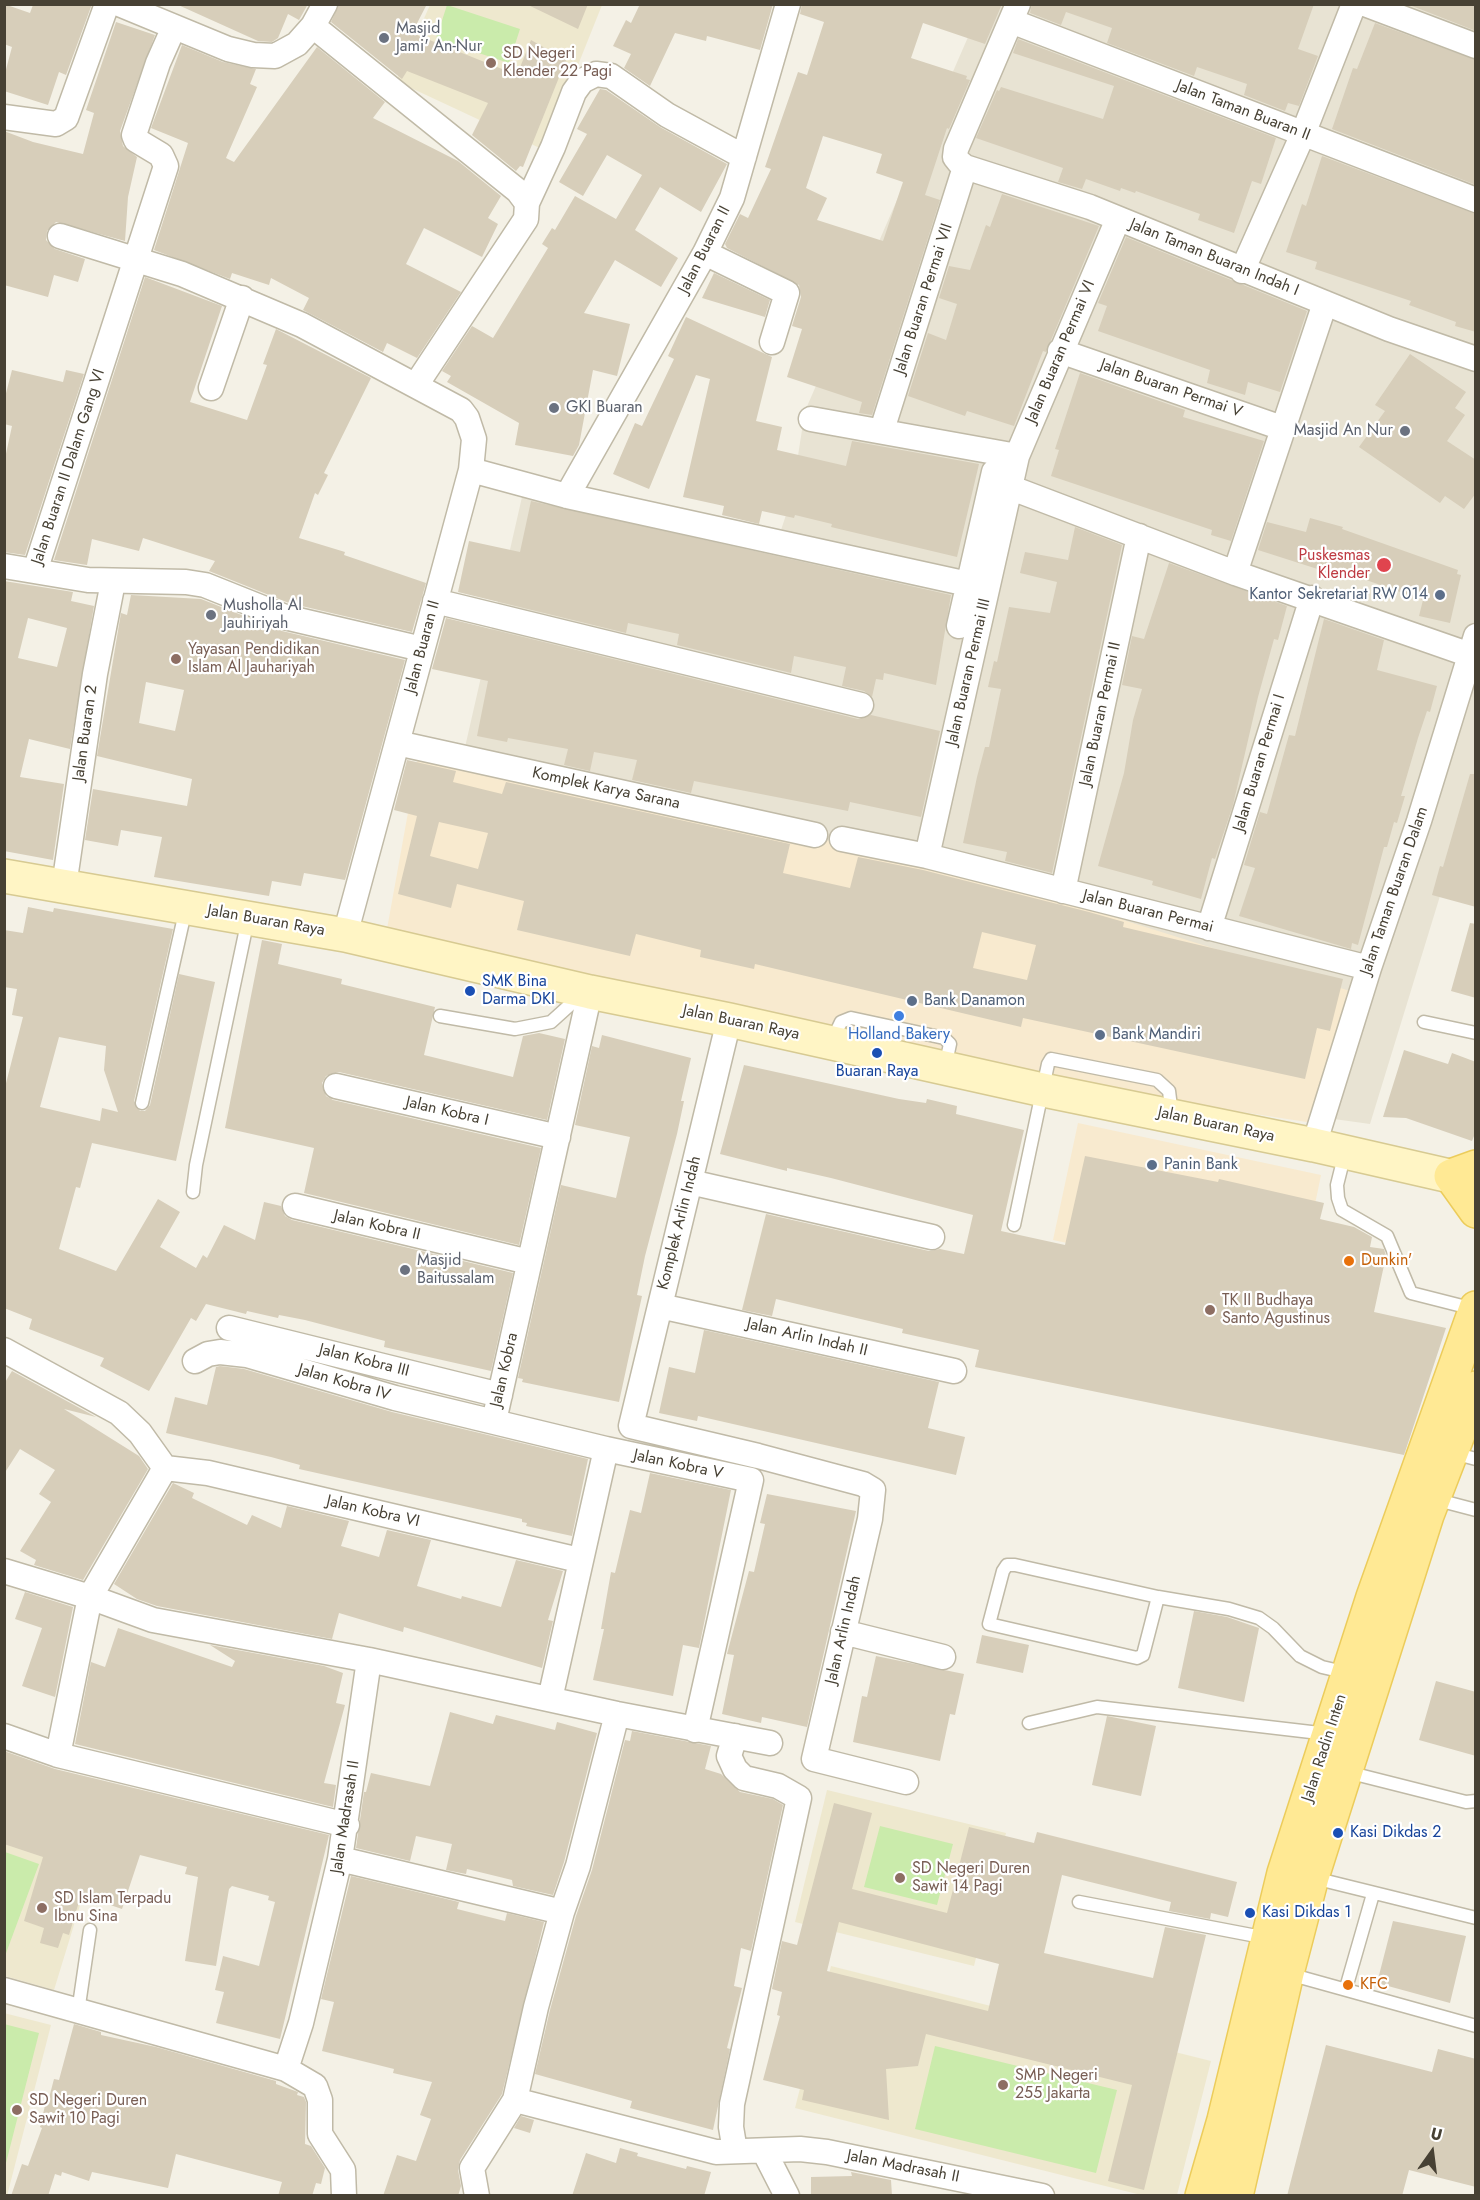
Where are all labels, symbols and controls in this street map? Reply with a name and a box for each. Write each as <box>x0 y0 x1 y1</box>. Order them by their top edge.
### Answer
place label: Masjid Jami' An-Nur <box>396 19 482 57</box>
marker: Masjid Jami' An-Nur <box>377 31 391 45</box>
place label: SD Negeri Klender 22 Pagi <box>503 44 612 82</box>
marker: SD Negeri Klender 22 Pagi <box>484 56 498 70</box>
street label: Jalan Taman Buaran II <box>1173 77 1313 145</box>
street label: Jalan Buaran II <box>675 203 735 297</box>
street label: Jalan Taman Buaran Indah I <box>1127 215 1301 301</box>
street label: Jalan Buaran Permai VII <box>891 221 957 377</box>
street label: Jalan Buaran Permai VI <box>1022 278 1100 426</box>
street label: Jalan Buaran Permai V <box>1097 356 1245 422</box>
street label: Jalan Buaran II Dalam Gang VI <box>28 367 110 567</box>
place label: GKI Buaran <box>566 398 643 418</box>
marker: GKI Buaran <box>547 401 561 415</box>
place label: Masjid An Nur <box>1294 421 1393 441</box>
marker: Masjid An Nur <box>1398 424 1412 438</box>
place label: Puskesmas Klender <box>1299 546 1370 584</box>
marker: Puskesmas Klender <box>1375 556 1393 574</box>
place label: Kantor Sekretariat RW 014 <box>1249 585 1428 605</box>
marker: Kantor Sekretariat RW 014 <box>1433 588 1447 602</box>
place label: Musholla Al Jauhiriyah <box>223 596 302 634</box>
street label: Jalan Buaran Permai III <box>943 597 995 747</box>
street label: Jalan Buaran II <box>401 598 445 696</box>
marker: Musholla Al Jauhiriyah <box>204 608 218 622</box>
place label: Yayasan Pendidikan Islam Al Jauhariyah <box>188 640 320 678</box>
street label: Jalan Buaran Permai II <box>1076 640 1126 788</box>
marker: Yayasan Pendidikan Islam Al Jauhariyah <box>169 652 183 666</box>
street label: Jalan Buaran 2 <box>70 684 102 782</box>
street label: Jalan Buaran Permai I <box>1230 692 1290 834</box>
street label: Komplek Karya Sarana <box>530 764 682 814</box>
street label: Jalan Taman Buaran Dalam <box>1357 804 1433 978</box>
street label: Jalan Buaran Permai <box>1081 886 1215 938</box>
street label: Jalan Buaran Raya <box>206 901 326 941</box>
place label: SMK Bina Darma DKI <box>482 972 555 1010</box>
marker: SMK Bina Darma DKI <box>463 984 477 998</box>
place label: Bank Danamon <box>924 991 1025 1011</box>
marker: Bank Danamon <box>905 994 919 1008</box>
street label: Jalan Buaran Raya <box>681 1001 801 1045</box>
marker: Holland Bakery <box>892 1009 906 1023</box>
place label: Holland Bakery <box>848 1025 950 1045</box>
place label: Bank Mandiri <box>1112 1025 1201 1045</box>
marker: Bank Mandiri <box>1093 1028 1107 1042</box>
marker: Buaran Raya <box>870 1046 884 1060</box>
place label: Buaran Raya <box>836 1062 918 1082</box>
street label: Jalan Kobra I <box>404 1093 490 1131</box>
street label: Jalan Buaran Raya <box>1156 1103 1276 1147</box>
street label: Komplek Arlin Indah <box>654 1154 706 1292</box>
place label: Panin Bank <box>1164 1155 1238 1175</box>
marker: Panin Bank <box>1145 1158 1159 1172</box>
street label: Jalan Kobra II <box>332 1207 422 1245</box>
place label: Masjid Baitussalam <box>417 1251 494 1289</box>
place label: Dunkin' <box>1361 1251 1412 1271</box>
marker: Dunkin' <box>1342 1254 1356 1268</box>
marker: Masjid Baitussalam <box>398 1263 412 1277</box>
place label: TK II Budhaya Santo Agustinus <box>1222 1291 1330 1329</box>
marker: TK II Budhaya Santo Agustinus <box>1203 1303 1217 1317</box>
street label: Jalan Arlin Indah II <box>745 1315 869 1361</box>
street label: Jalan Kobra <box>487 1331 523 1409</box>
street label: Jalan Kobra III <box>317 1341 411 1381</box>
street label: Jalan Kobra IV <box>296 1361 392 1405</box>
street label: Jalan Kobra V <box>631 1446 725 1484</box>
street label: Jalan Kobra VI <box>325 1492 421 1532</box>
street label: Jalan Arlin Indah <box>822 1574 866 1686</box>
street label: Jalan Radin Inten <box>1299 1692 1351 1804</box>
street label: Jalan Madrasah II <box>328 1759 364 1875</box>
place label: Kasi Dikdas 2 <box>1350 1823 1441 1843</box>
marker: Kasi Dikdas 2 <box>1331 1826 1345 1840</box>
place label: SD Negeri Duren Sawit 14 Pagi <box>912 1859 1030 1897</box>
marker: SD Negeri Duren Sawit 14 Pagi <box>893 1871 907 1885</box>
place label: SD Islam Terpadu Ibnu Sina <box>54 1889 171 1927</box>
marker: SD Islam Terpadu Ibnu Sina <box>35 1901 49 1915</box>
place label: Kasi Dikdas 1 <box>1262 1903 1351 1923</box>
marker: Kasi Dikdas 1 <box>1243 1906 1257 1920</box>
place label: KFC <box>1360 1975 1388 1995</box>
marker: KFC <box>1341 1978 1355 1992</box>
place label: SMP Negeri 255 Jakarta <box>1015 2066 1098 2104</box>
marker: SMP Negeri 255 Jakarta <box>996 2078 1010 2092</box>
place label: SD Negeri Duren Sawit 10 Pagi <box>29 2091 147 2129</box>
marker: SD Negeri Duren Sawit 10 Pagi <box>10 2103 24 2117</box>
north arrow <box>1402 2122 1462 2182</box>
text: U <box>1428 2122 1445 2147</box>
street label: Jalan Madrasah II <box>845 2147 961 2187</box>

